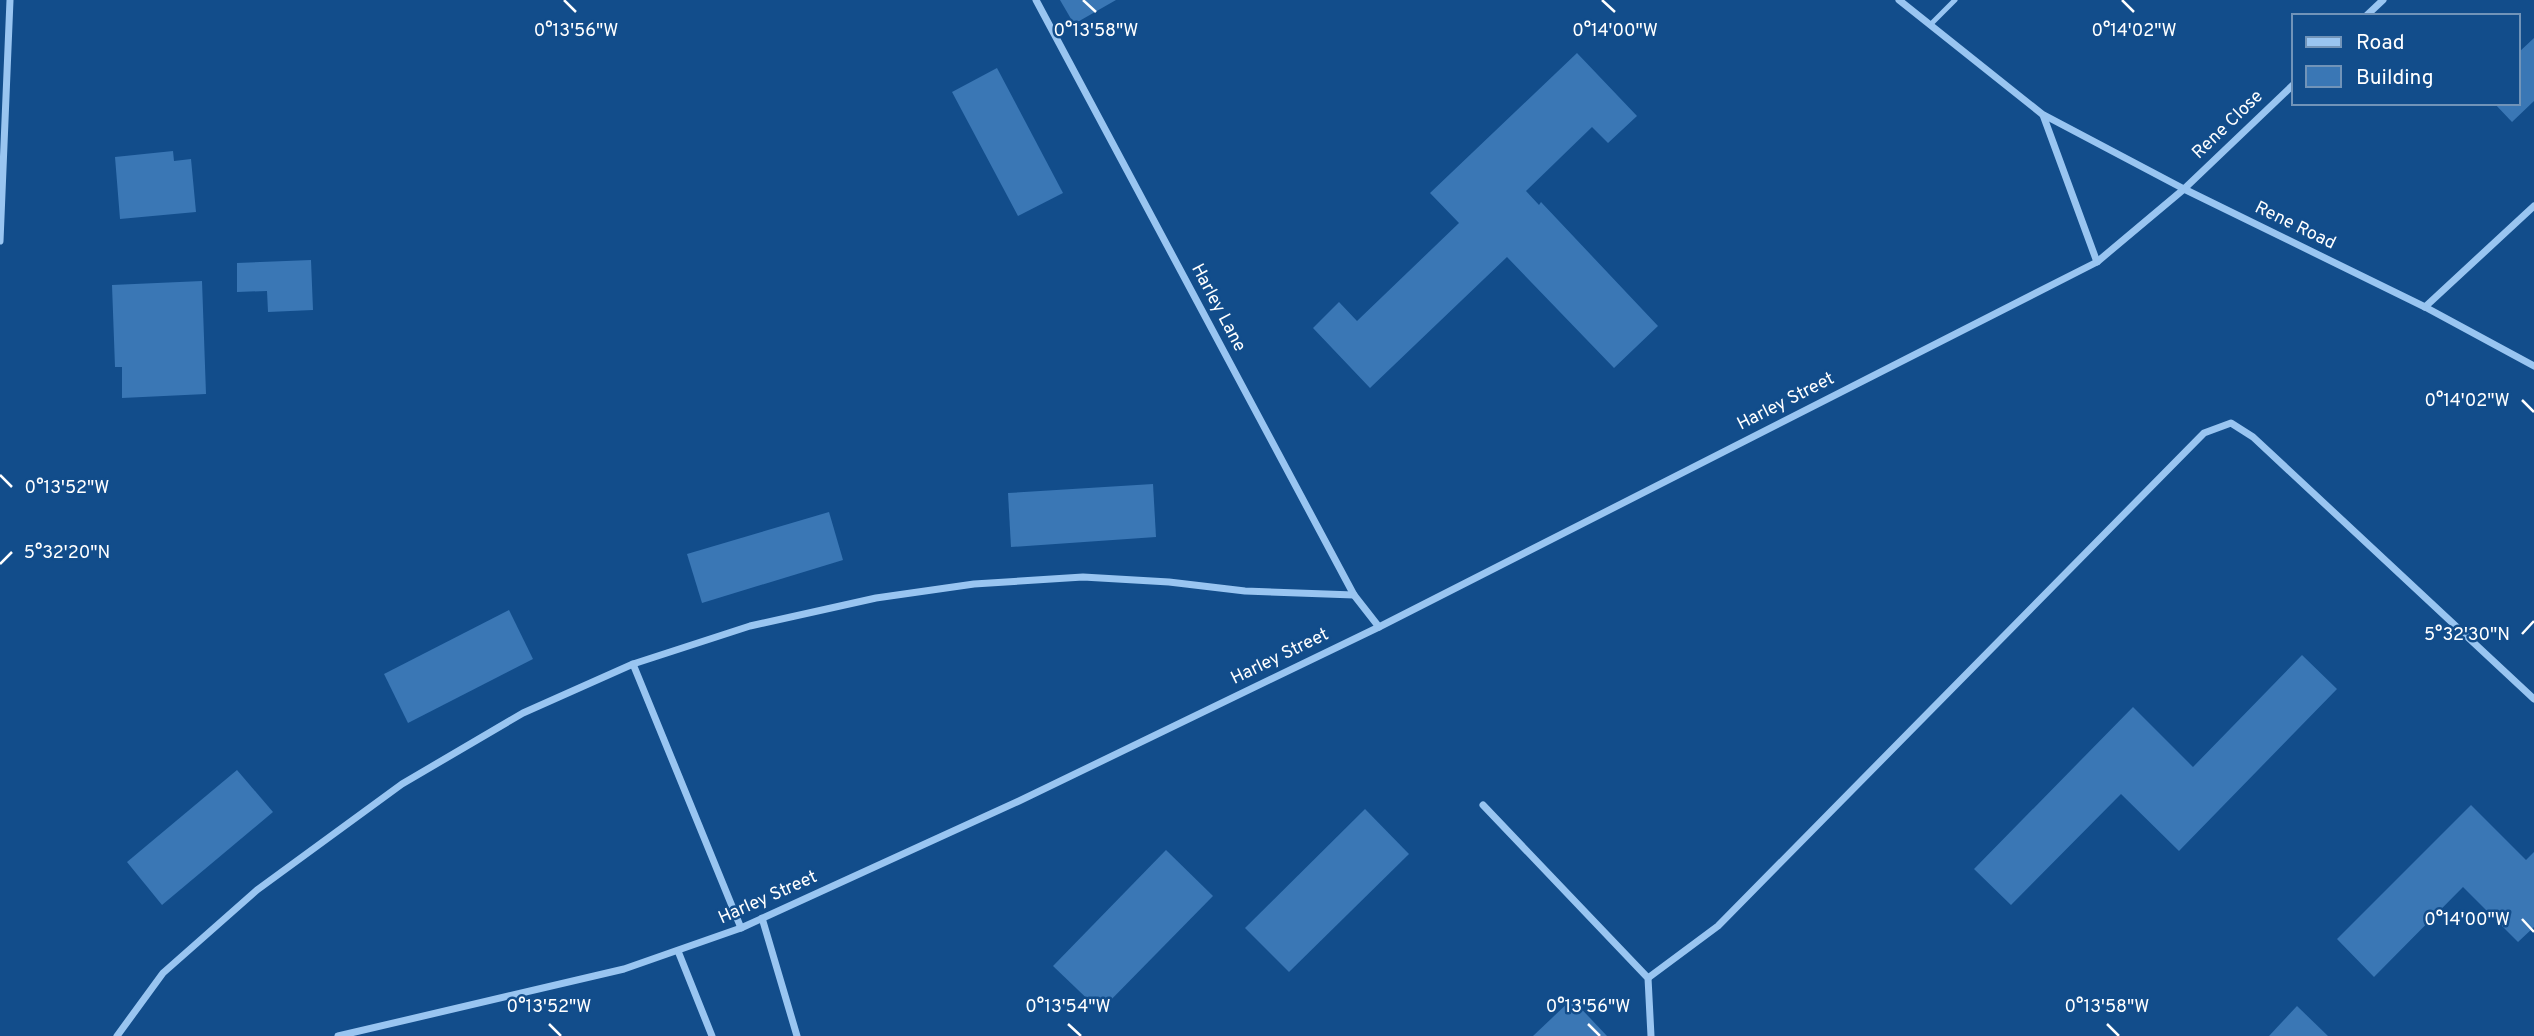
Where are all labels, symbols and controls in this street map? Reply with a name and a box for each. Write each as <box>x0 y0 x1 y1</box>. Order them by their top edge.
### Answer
legend <box>2292 14 2520 105</box>
text: 0°13'56"W <box>534 20 618 43</box>
text: 0°13'58"W <box>1054 20 1138 43</box>
text: 0°14'00"W <box>1572 20 1658 43</box>
text: 0°14'02"W <box>2091 20 2177 43</box>
text: Road <box>2356 30 2405 57</box>
text: Building <box>2356 65 2434 92</box>
street label: Rene Close <box>2188 86 2268 164</box>
street label: Rene Road <box>2251 197 2339 255</box>
street label: Harley Lane <box>1185 260 1251 356</box>
street label: Harley Street <box>1734 368 1838 436</box>
text: 0°14'02"W <box>2424 390 2510 413</box>
text: 0°13'52"W <box>25 477 109 500</box>
text: 5°32'20"N <box>24 542 110 565</box>
street label: Harley Street <box>1227 623 1333 691</box>
text: 5°32'30"N <box>2424 624 2510 647</box>
street label: Harley Street <box>715 866 821 930</box>
text: 0°14'00"W <box>2424 909 2510 932</box>
text: 0°13'52"W <box>507 996 591 1019</box>
text: 0°13'54"W <box>1025 996 1111 1019</box>
text: 0°13'56"W <box>1546 996 1630 1019</box>
text: 0°13'58"W <box>2065 996 2149 1019</box>

